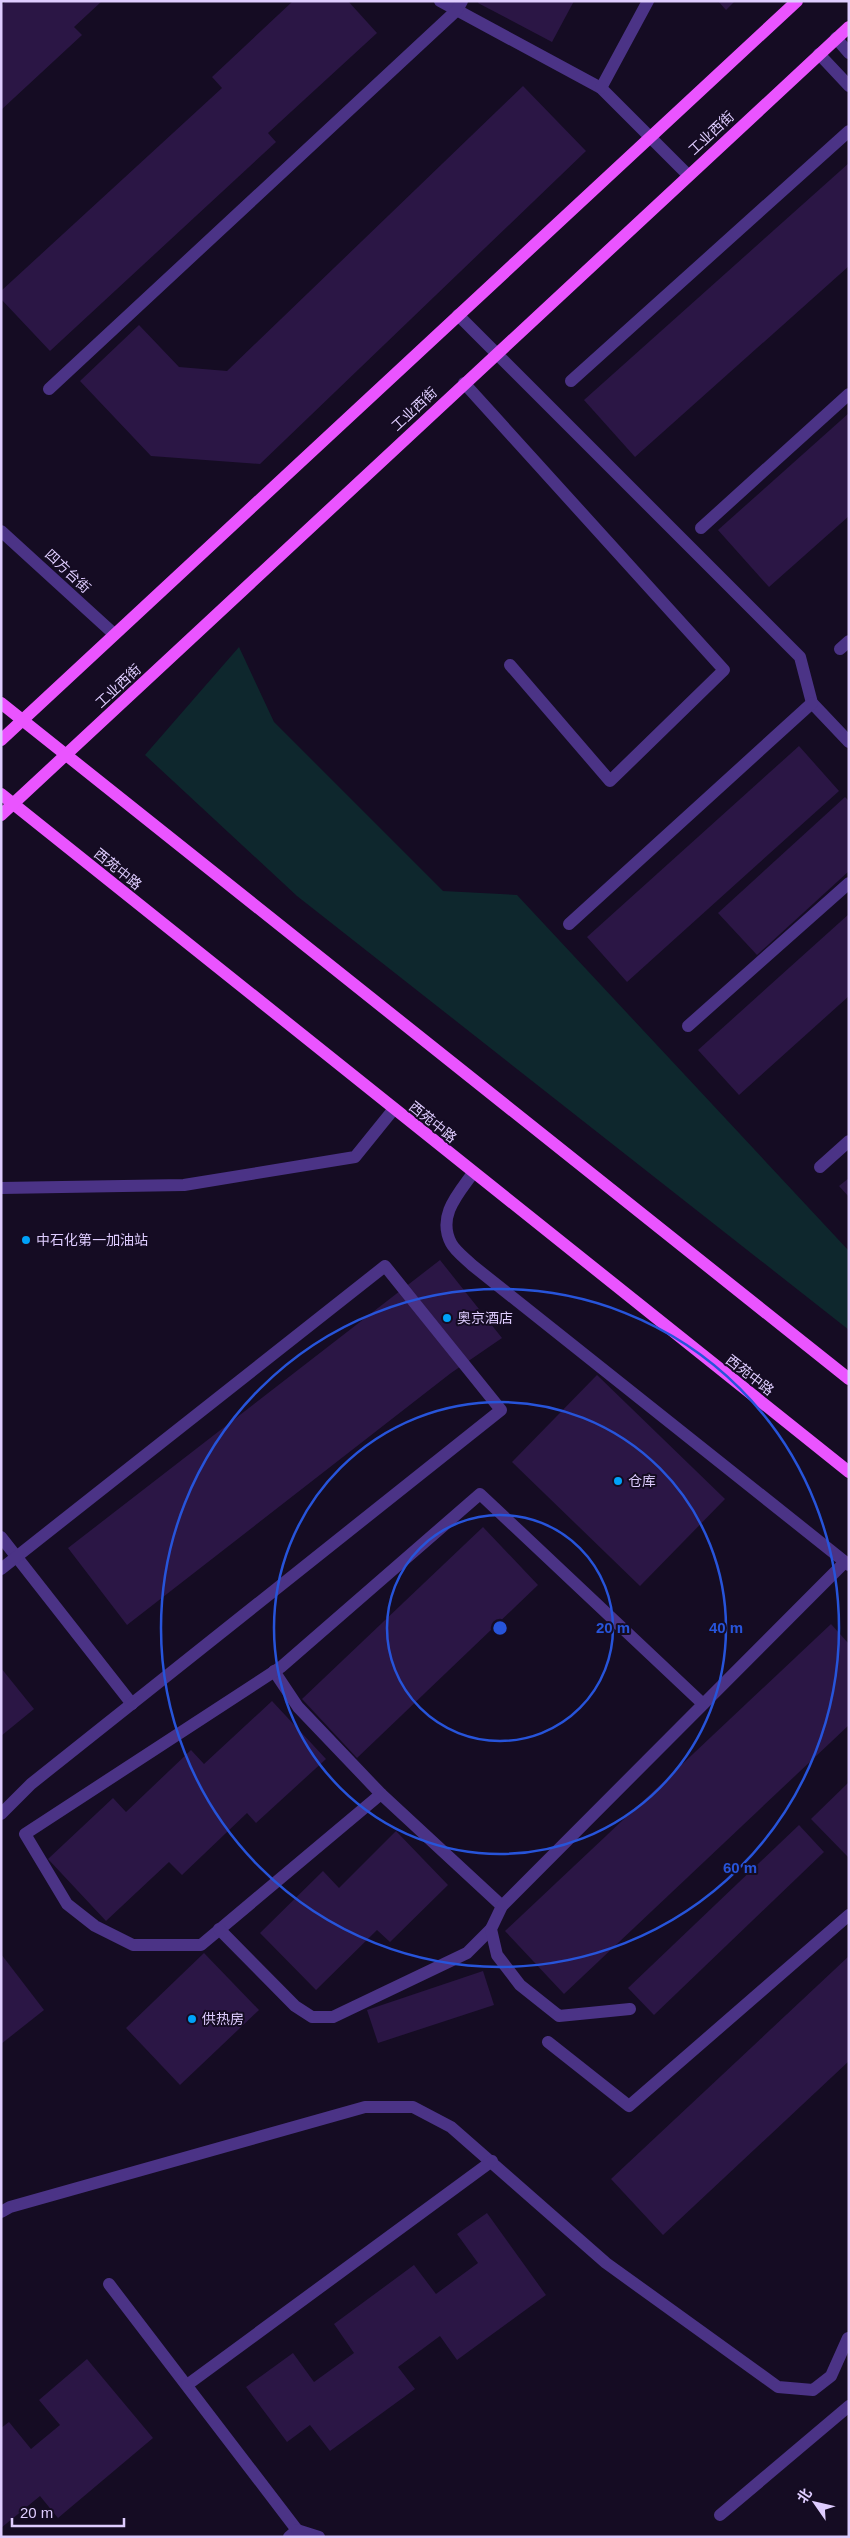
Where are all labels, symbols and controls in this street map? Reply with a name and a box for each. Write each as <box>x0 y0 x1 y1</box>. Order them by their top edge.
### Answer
street label: 工业西街 <box>685 108 737 158</box>
street label: 工业西街 <box>388 384 440 434</box>
street label: 四方台街 <box>42 546 94 596</box>
street label: 工业西街 <box>92 661 144 711</box>
street label: 西苑中路 <box>91 845 145 893</box>
street label: 西苑中路 <box>406 1098 460 1146</box>
place label: 中石化第一加油站 <box>36 1232 148 1248</box>
marker: 中石化第一加油站 <box>20 1234 32 1246</box>
place label: 奥京酒店 <box>457 1310 513 1326</box>
marker: 奥京酒店 <box>441 1312 453 1324</box>
street label: 西苑中路 <box>723 1351 777 1399</box>
place label: 仓库 <box>628 1473 656 1489</box>
marker: 仓库 <box>612 1475 624 1487</box>
centre of rings <box>491 1619 509 1637</box>
text: 20 m <box>596 1619 630 1636</box>
text: 40 m <box>709 1619 743 1636</box>
text: 60 m <box>723 1859 757 1876</box>
place label: 供热房 <box>202 2011 244 2027</box>
marker: 供热房 <box>186 2013 198 2025</box>
north arrow <box>790 2478 840 2528</box>
text: 北 <box>794 2485 815 2506</box>
scale bar <box>12 2496 125 2528</box>
text: 20 m <box>20 2504 53 2521</box>

